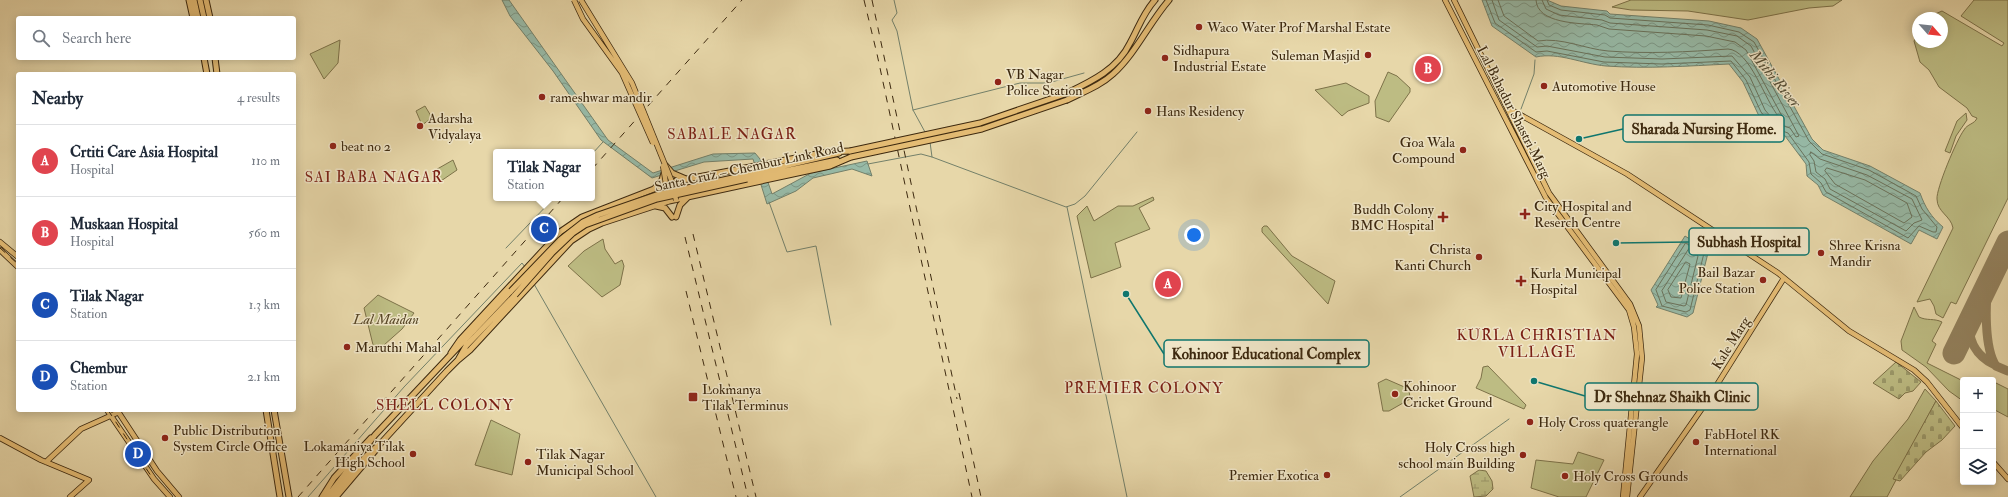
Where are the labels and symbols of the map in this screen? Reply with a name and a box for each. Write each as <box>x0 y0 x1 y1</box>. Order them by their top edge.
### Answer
north arrow <box>1912 12 1948 48</box>
place label: Waco Water Prof Marshal Estate <box>1206 19 1390 36</box>
marker: Waco Water Prof Marshal Estate <box>1194 22 1204 32</box>
place label: Sidhapura Industrial Estate <box>1173 42 1266 75</box>
street label: Lal Bahadur Shastri Marg <box>1473 43 1555 182</box>
water label: Mithi River <box>1745 45 1806 113</box>
place label: Suleman Masjid <box>1271 47 1360 64</box>
marker: Suleman Masjid <box>1363 50 1373 60</box>
marker: Sidhapura Industrial Estate <box>1160 53 1170 63</box>
pin: B <box>1415 54 1441 84</box>
place label: VB Nagar Police Station <box>1006 66 1082 99</box>
marker: VB Nagar Police Station <box>993 77 1003 87</box>
place label: Automotive House <box>1551 78 1656 95</box>
marker: Automotive House <box>1539 81 1549 91</box>
place label: rameshwar mandir <box>550 89 652 106</box>
marker: rameshwar mandir <box>537 92 547 102</box>
place label: Hans Residency <box>1156 103 1245 121</box>
marker: Hans Residency <box>1143 106 1153 116</box>
place label: Adarsha Vidyalaya <box>427 110 482 144</box>
callout: Sharada Nursing Home. <box>1623 115 1784 142</box>
text: Sharada Nursing Home. <box>1632 120 1776 140</box>
marker: Adarsha Vidyalaya <box>415 121 425 131</box>
district label: SABALE NAGAR <box>667 125 797 144</box>
place label: Goa Wala Compound <box>1392 134 1455 168</box>
place label: beat no 2 <box>341 138 391 155</box>
street label: Santa Cruz – Chembur Link Road <box>653 139 845 195</box>
marker: beat no 2 <box>328 141 338 151</box>
marker: Goa Wala Compound <box>1458 145 1468 155</box>
district label: SAI BABA NAGAR <box>305 168 443 187</box>
place label: City Hospital and Reserch Centre <box>1534 198 1632 231</box>
place label: Buddh Colony BMC Hospital <box>1351 201 1435 235</box>
marker: City Hospital and Reserch Centre <box>1519 208 1531 220</box>
marker: Buddh Colony BMC Hospital <box>1437 211 1449 223</box>
pin: C <box>531 214 557 244</box>
your location <box>1184 225 1204 245</box>
callout: Subhash Hospital <box>1689 228 1809 255</box>
text: Subhash Hospital <box>1697 233 1801 253</box>
place label: Shree Krisna Mandir <box>1829 237 1901 270</box>
place label: Christa Kanti Church <box>1394 241 1472 274</box>
marker: Shree Krisna Mandir <box>1816 248 1826 258</box>
marker: Christa Kanti Church <box>1474 252 1484 262</box>
place label: Bail Bazar Police Station <box>1679 264 1756 297</box>
place label: Kurla Municipal Hospital <box>1530 265 1622 299</box>
pin: A <box>1155 269 1181 299</box>
marker: Kurla Municipal Hospital <box>1515 275 1527 287</box>
marker: Bail Bazar Police Station <box>1758 275 1768 285</box>
park label: Lal Maidan <box>352 311 419 328</box>
street label: Kale Marg <box>1708 312 1754 373</box>
district label: KURLA CHRISTIAN VILLAGE <box>1457 326 1617 362</box>
place label: Maruthi Mahal <box>355 339 441 356</box>
callout: Kohinoor Educational Complex <box>1164 340 1369 367</box>
marker: Maruthi Mahal <box>342 342 352 352</box>
text: Kohinoor Educational Complex <box>1171 345 1361 365</box>
place label: Kohinoor Cricket Ground <box>1403 378 1493 411</box>
district label: PREMIER COLONY <box>1064 379 1224 398</box>
place label: Lokmanya Tilak Terminus <box>702 381 789 414</box>
callout: Dr Shehnaz Shaikh Clinic <box>1585 383 1758 410</box>
text: Dr Shehnaz Shaikh Clinic <box>1594 388 1751 407</box>
marker: Kohinoor Cricket Ground <box>1390 389 1400 399</box>
marker: Lokmanya Tilak Terminus <box>687 391 699 403</box>
district label: SHELL COLONY <box>376 396 514 415</box>
place label: Holy Cross quaterangle <box>1538 414 1668 432</box>
marker: Holy Cross quaterangle <box>1525 417 1535 427</box>
place label: Public Distribution System Circle Office <box>173 422 287 456</box>
place label: FabHotel RK International <box>1704 426 1780 459</box>
marker: Public Distribution System Circle Office <box>160 433 170 443</box>
marker: FabHotel RK International <box>1691 437 1701 447</box>
place label: Lokamaniya Tilak High School <box>303 438 405 471</box>
pin: D <box>125 439 151 469</box>
place label: Holy Cross high school main Building <box>1398 439 1516 472</box>
place label: Tilak Nagar Municipal School <box>536 446 634 480</box>
marker: Lokamaniya Tilak High School <box>408 449 418 459</box>
marker: Holy Cross high school main Building <box>1518 450 1528 460</box>
marker: Tilak Nagar Municipal School <box>523 457 533 467</box>
place label: Premier Exotica <box>1229 467 1319 484</box>
place label: Holy Cross Grounds <box>1573 468 1688 486</box>
marker: Premier Exotica <box>1322 470 1332 480</box>
marker: Holy Cross Grounds <box>1560 471 1570 481</box>

